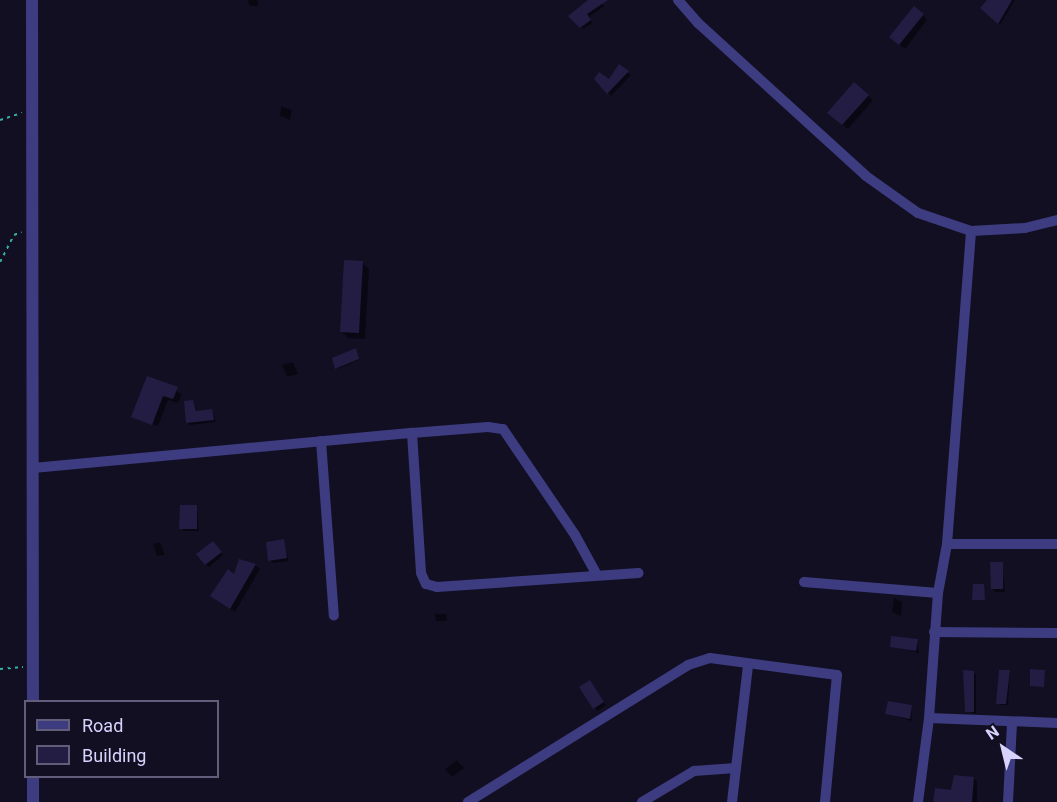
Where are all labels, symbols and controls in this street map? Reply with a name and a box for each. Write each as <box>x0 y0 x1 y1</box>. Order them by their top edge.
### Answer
legend <box>24 700 219 778</box>
text: Road <box>82 715 123 736</box>
north arrow <box>973 718 1033 778</box>
text: N <box>982 722 1002 744</box>
text: Building <box>82 745 146 766</box>

